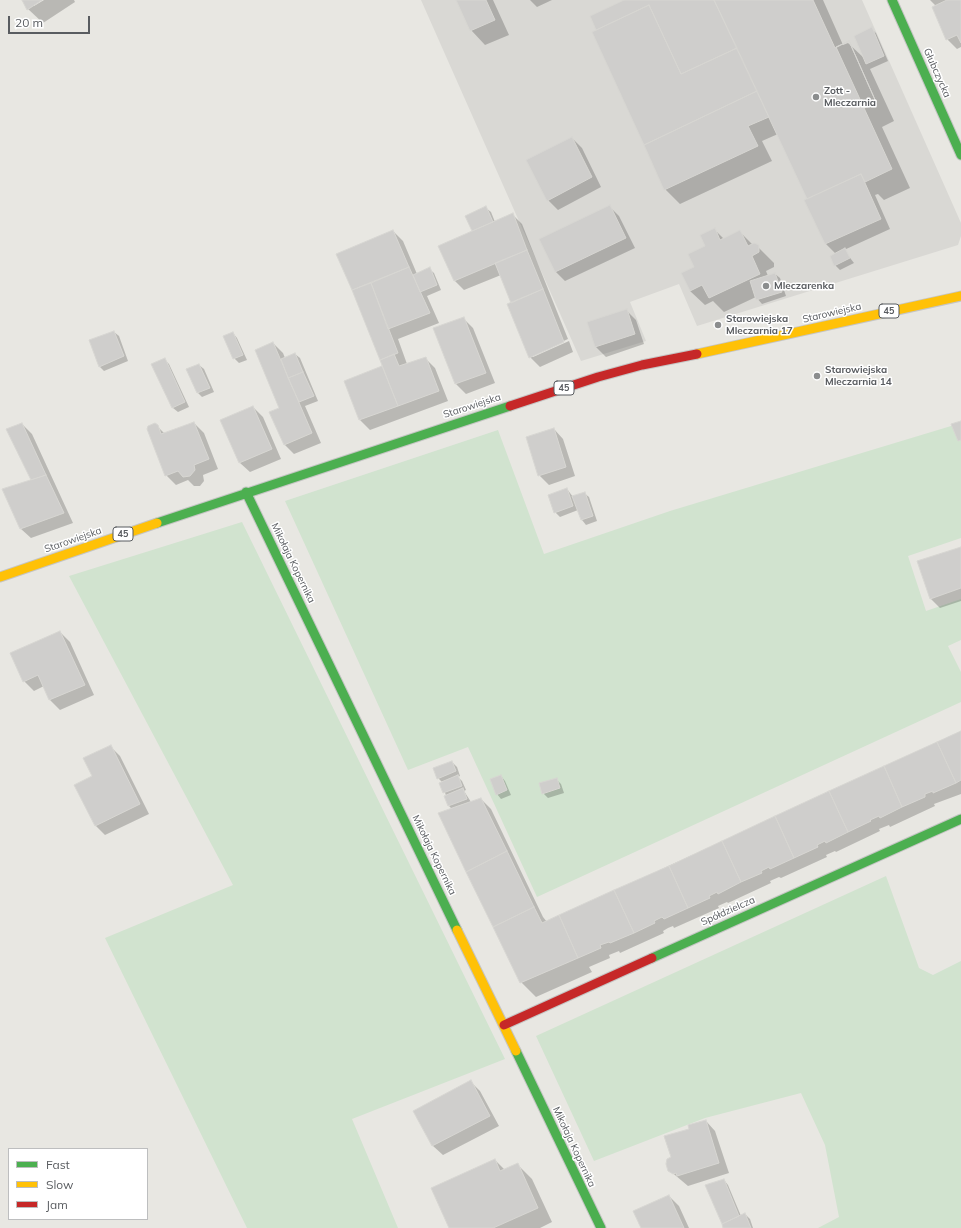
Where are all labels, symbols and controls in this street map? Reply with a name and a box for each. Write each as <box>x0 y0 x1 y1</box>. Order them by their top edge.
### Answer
scale bar <box>10 8 92 34</box>
text: 20 m <box>15 15 43 30</box>
street label: Głubczycka <box>921 46 953 100</box>
place label: Zott - Mleczarnia <box>824 85 876 108</box>
marker: Zott - Mleczarnia <box>811 92 821 102</box>
place label: Mleczarenka <box>774 280 834 292</box>
marker: Mleczarenka <box>761 281 771 291</box>
street label: Starowiejska <box>801 300 863 326</box>
road number: 45 <box>879 304 899 318</box>
place label: Starowiejska Mleczarnia 17 <box>726 313 793 336</box>
marker: Starowiejska Mleczarnia 17 <box>713 320 723 330</box>
place label: Starowiejska Mleczarnia 14 <box>825 364 892 388</box>
marker: Starowiejska Mleczarnia 14 <box>812 371 822 381</box>
road number: 45 <box>554 381 574 395</box>
street label: Starowiejska <box>442 391 502 421</box>
street label: Mikołaja Kopernika <box>268 521 318 605</box>
street label: Starowiejska <box>43 525 103 555</box>
road number: 45 <box>113 527 133 541</box>
street label: Mikołaja Kopernika <box>409 813 459 897</box>
street label: Spółdzielcza <box>699 894 757 928</box>
street label: Mikołaja Kopernika <box>550 1105 598 1189</box>
legend <box>8 1148 148 1220</box>
text: Fast <box>46 1157 70 1172</box>
text: Slow <box>46 1177 74 1192</box>
text: Jam <box>46 1197 68 1212</box>

